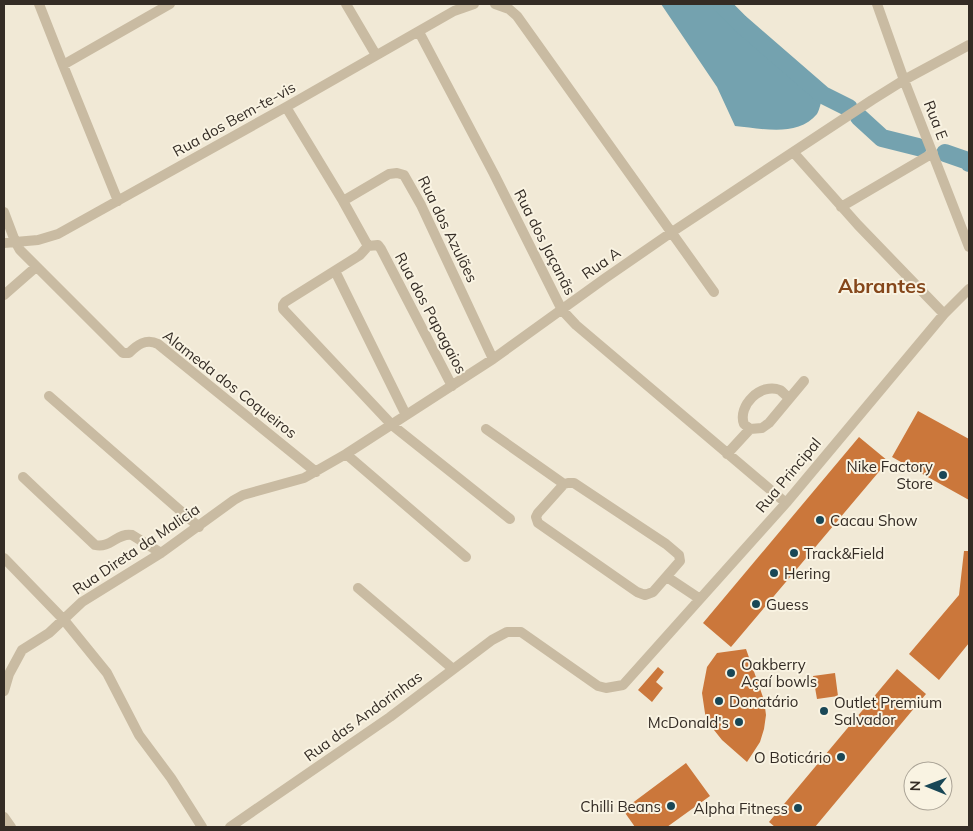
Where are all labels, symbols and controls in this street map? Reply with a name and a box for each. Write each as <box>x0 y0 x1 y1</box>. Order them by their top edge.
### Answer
street label: Rua dos Bem-te-vis <box>169 77 299 161</box>
street label: Rua E <box>920 98 952 143</box>
street label: Rua dos Azulões <box>414 173 482 285</box>
street label: Rua dos Jaçanãs <box>510 186 580 298</box>
street label: Rua A <box>578 243 624 283</box>
street label: Rua dos Papagaios <box>391 249 471 377</box>
district label: Abrantes <box>838 273 926 298</box>
street label: Alameda dos Coqueiros <box>159 326 301 442</box>
street label: Rua Principal <box>751 434 825 516</box>
place label: Nike Factory Store <box>846 457 933 493</box>
marker: Nike Factory Store <box>937 469 949 481</box>
street label: Rua Direta da Malicia <box>69 499 203 599</box>
place label: Cacau Show <box>830 511 918 530</box>
marker: Cacau Show <box>814 514 826 526</box>
place label: Track&Field <box>804 544 884 563</box>
marker: Track&Field <box>788 547 800 559</box>
place label: Hering <box>784 564 831 583</box>
marker: Hering <box>768 567 780 579</box>
place label: Guess <box>766 595 809 614</box>
marker: Guess <box>750 598 762 610</box>
place label: Oakberry Açaí bowls <box>741 655 817 691</box>
street label: Rua das Andorinhas <box>300 667 426 765</box>
marker: Oakberry Açaí bowls <box>725 667 737 679</box>
place label: Donatário <box>729 692 798 711</box>
place label: Outlet Premium Salvador <box>834 693 942 729</box>
marker: Donatário <box>713 695 725 707</box>
marker: Outlet Premium Salvador <box>818 705 830 717</box>
place label: McDonald's <box>648 713 729 732</box>
marker: McDonald's <box>733 716 745 728</box>
place label: O Boticário <box>754 748 831 767</box>
marker: O Boticário <box>835 751 847 763</box>
north arrow <box>903 761 953 811</box>
text: N <box>906 780 924 791</box>
place label: Chilli Beans <box>580 797 661 816</box>
place label: Alpha Fitness <box>694 799 788 818</box>
marker: Chilli Beans <box>665 800 677 812</box>
marker: Alpha Fitness <box>792 802 804 814</box>

